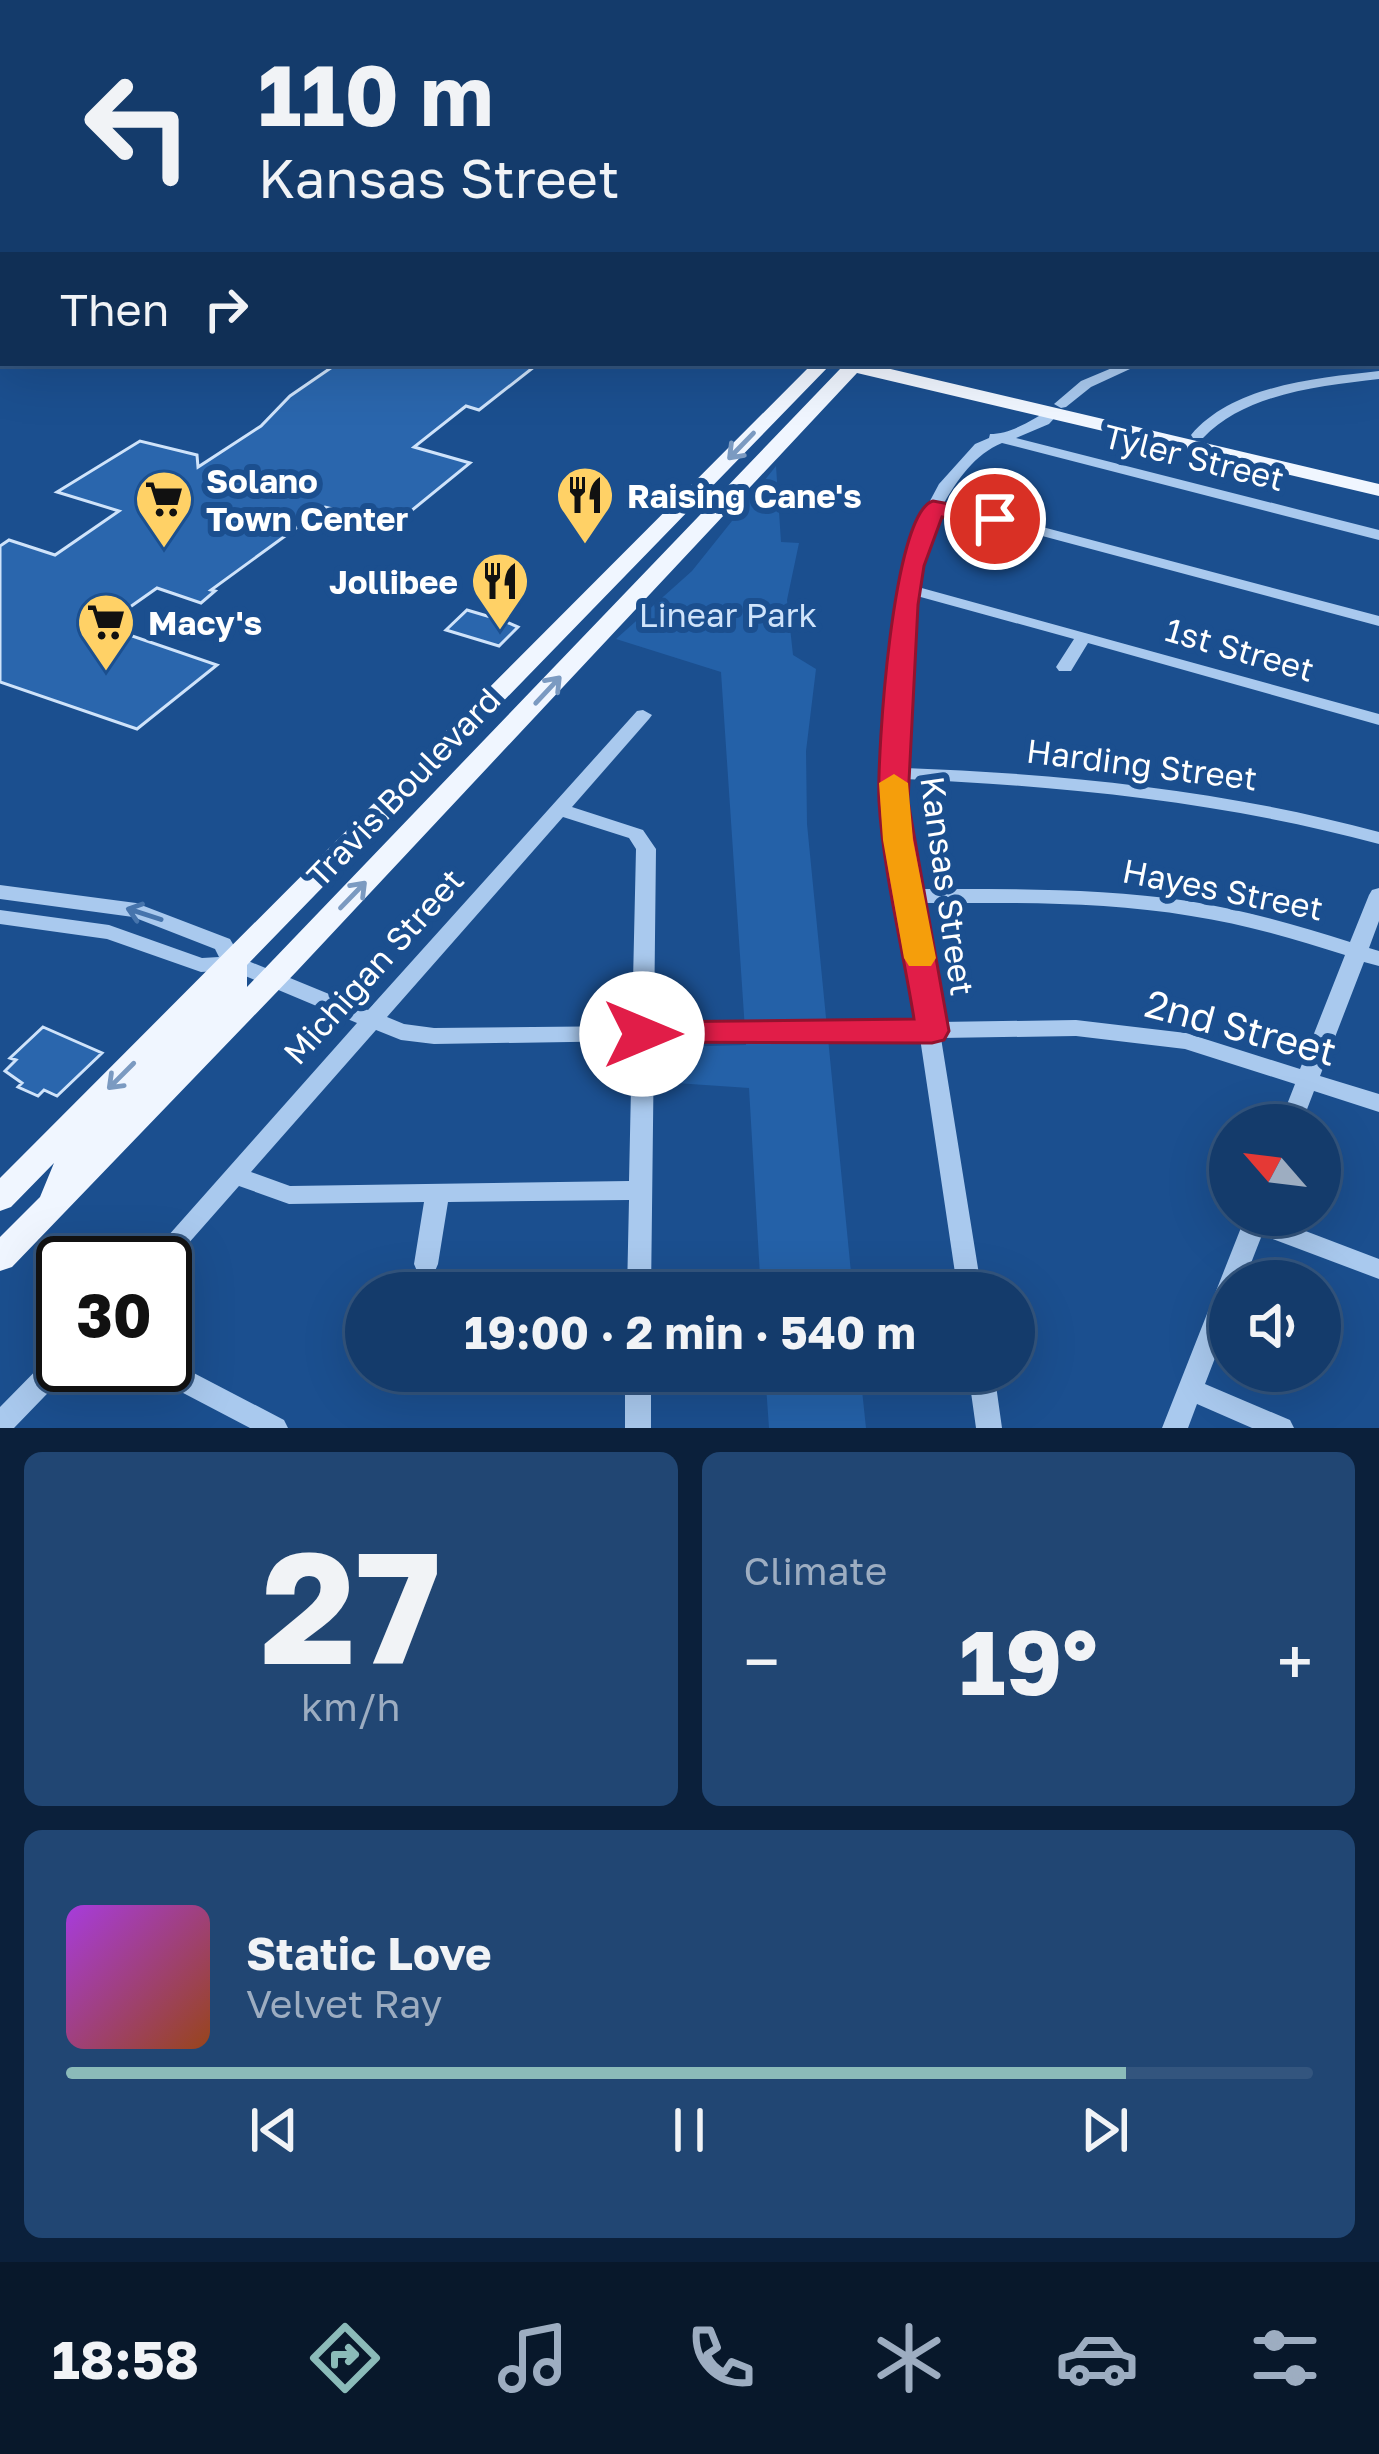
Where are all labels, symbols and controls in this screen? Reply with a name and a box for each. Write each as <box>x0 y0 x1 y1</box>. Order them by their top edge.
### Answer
text: 110 m <box>258 44 494 144</box>
icon: left <box>60 48 216 204</box>
text: Kansas Street <box>258 145 620 210</box>
icon: right <box>193 276 259 342</box>
text: Then <box>60 282 169 336</box>
street label: Tyler Street <box>1100 416 1288 498</box>
one-way arrow <box>727 431 756 460</box>
place label: Solano Town Center <box>206 461 409 538</box>
restaurant icon: Raising Cane's <box>554 464 616 546</box>
supermarket icon: Solano Town Center <box>133 468 195 550</box>
pin <box>944 468 1046 570</box>
place label: Raising Cane's <box>627 476 862 515</box>
icon: arrive <box>962 486 1028 552</box>
restaurant icon: Jollibee <box>469 550 531 632</box>
place label: Jollibee <box>329 562 458 601</box>
supermarket icon: Macy's <box>75 591 137 673</box>
park label: Linear Park <box>639 595 817 634</box>
place label: Macy's <box>148 603 262 642</box>
street label: 1st Street <box>1161 609 1319 689</box>
one-way arrow <box>534 676 562 705</box>
street label: Travis Boulevard <box>298 680 508 894</box>
street label: Harding Street <box>1025 731 1259 797</box>
street label: Kansas Street <box>913 774 983 998</box>
street label: Hayes Street <box>1119 850 1327 928</box>
street label: Michigan Street <box>275 860 471 1072</box>
one-way arrow <box>339 881 367 910</box>
one-way arrow <box>126 901 164 923</box>
position arrow <box>579 971 705 1097</box>
street label: 2nd Street <box>1140 979 1342 1075</box>
one-way arrow <box>107 1061 136 1090</box>
north arrow <box>1209 1104 1341 1236</box>
map controls <box>1209 1104 1341 1392</box>
speed limit sign: 30 <box>36 1236 192 1392</box>
button: sound <box>1209 1260 1341 1392</box>
text: 19:00 · 2 min · 540 m <box>464 1305 916 1359</box>
text: 27 <box>261 1511 441 1698</box>
text: Climate <box>744 1547 887 1594</box>
text: 19° <box>959 1607 1098 1715</box>
text: − <box>744 1621 780 1701</box>
text: + <box>1277 1621 1313 1701</box>
text: km/h <box>301 1683 400 1730</box>
text: Static Love <box>246 1926 492 1980</box>
text: Velvet Ray <box>246 1980 442 2027</box>
icon: previous <box>241 2097 307 2163</box>
icon: pause <box>656 2097 722 2163</box>
icon: next <box>1072 2097 1138 2163</box>
icon: directions <box>303 2316 387 2400</box>
icon: music <box>491 2316 575 2400</box>
icon: phone <box>679 2316 763 2400</box>
icon: climate <box>867 2316 951 2400</box>
icon: car <box>1055 2316 1139 2400</box>
icon: filters <box>1243 2316 1327 2400</box>
text: 18:58 <box>52 2326 199 2391</box>

